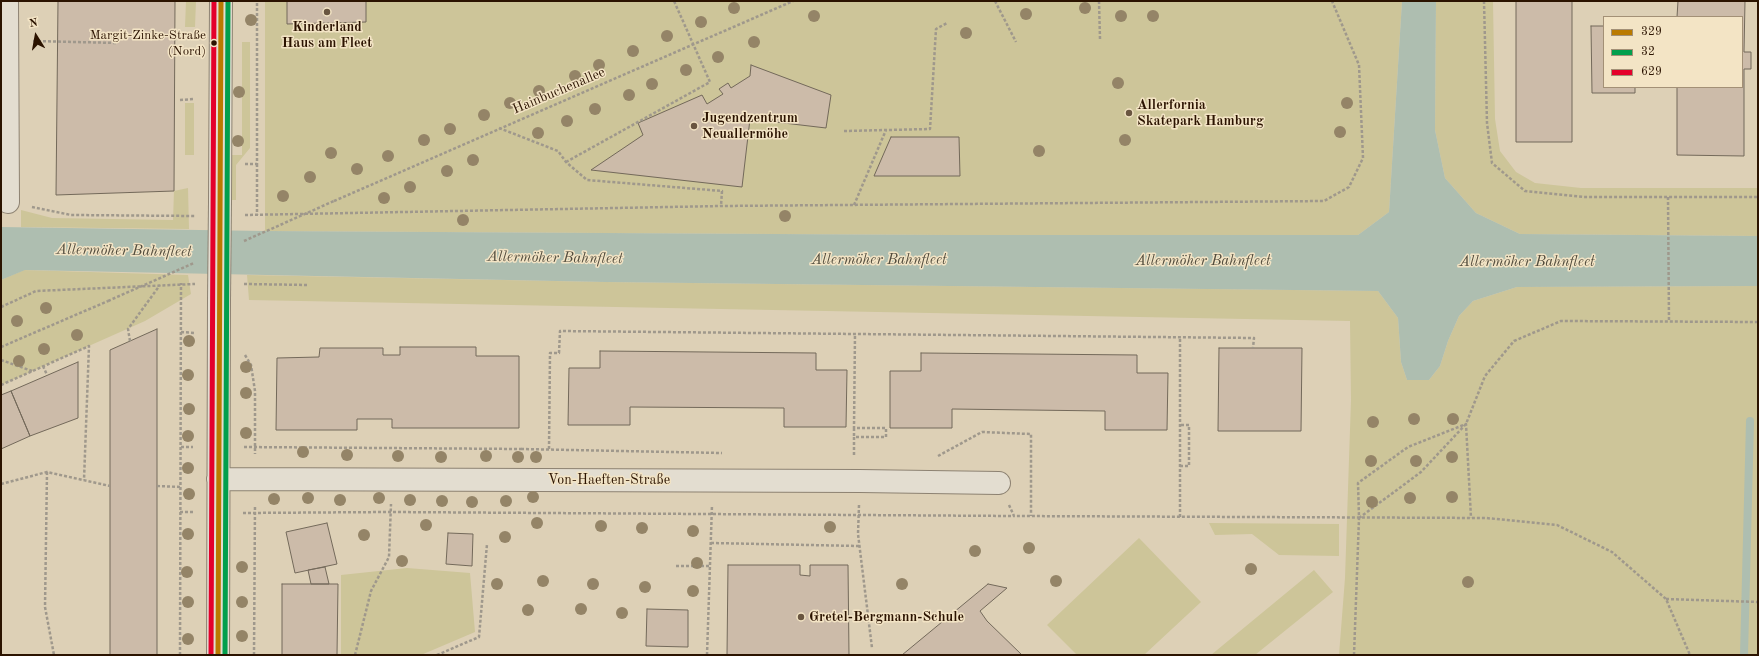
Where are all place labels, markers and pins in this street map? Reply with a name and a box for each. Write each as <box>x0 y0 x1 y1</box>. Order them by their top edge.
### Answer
marker: Kinderland Haus am Fleet <box>322 7 332 17</box>
place label: Kinderland Haus am Fleet <box>282 19 372 52</box>
place label: Margit-Zinke-Straße (Nord) <box>90 28 206 59</box>
marker: Margit-Zinke-Straße (Nord) <box>209 38 219 48</box>
place label: Allerfornia Skatepark Hamburg <box>1137 97 1264 130</box>
marker: Allerfornia Skatepark Hamburg <box>1124 108 1134 118</box>
place label: Jugendzentrum Neuallermöhe <box>702 110 798 142</box>
marker: Jugendzentrum Neuallermöhe <box>689 121 699 131</box>
place label: Gretel-Bergmann-Schule <box>809 609 964 625</box>
marker: Gretel-Bergmann-Schule <box>796 612 806 622</box>

